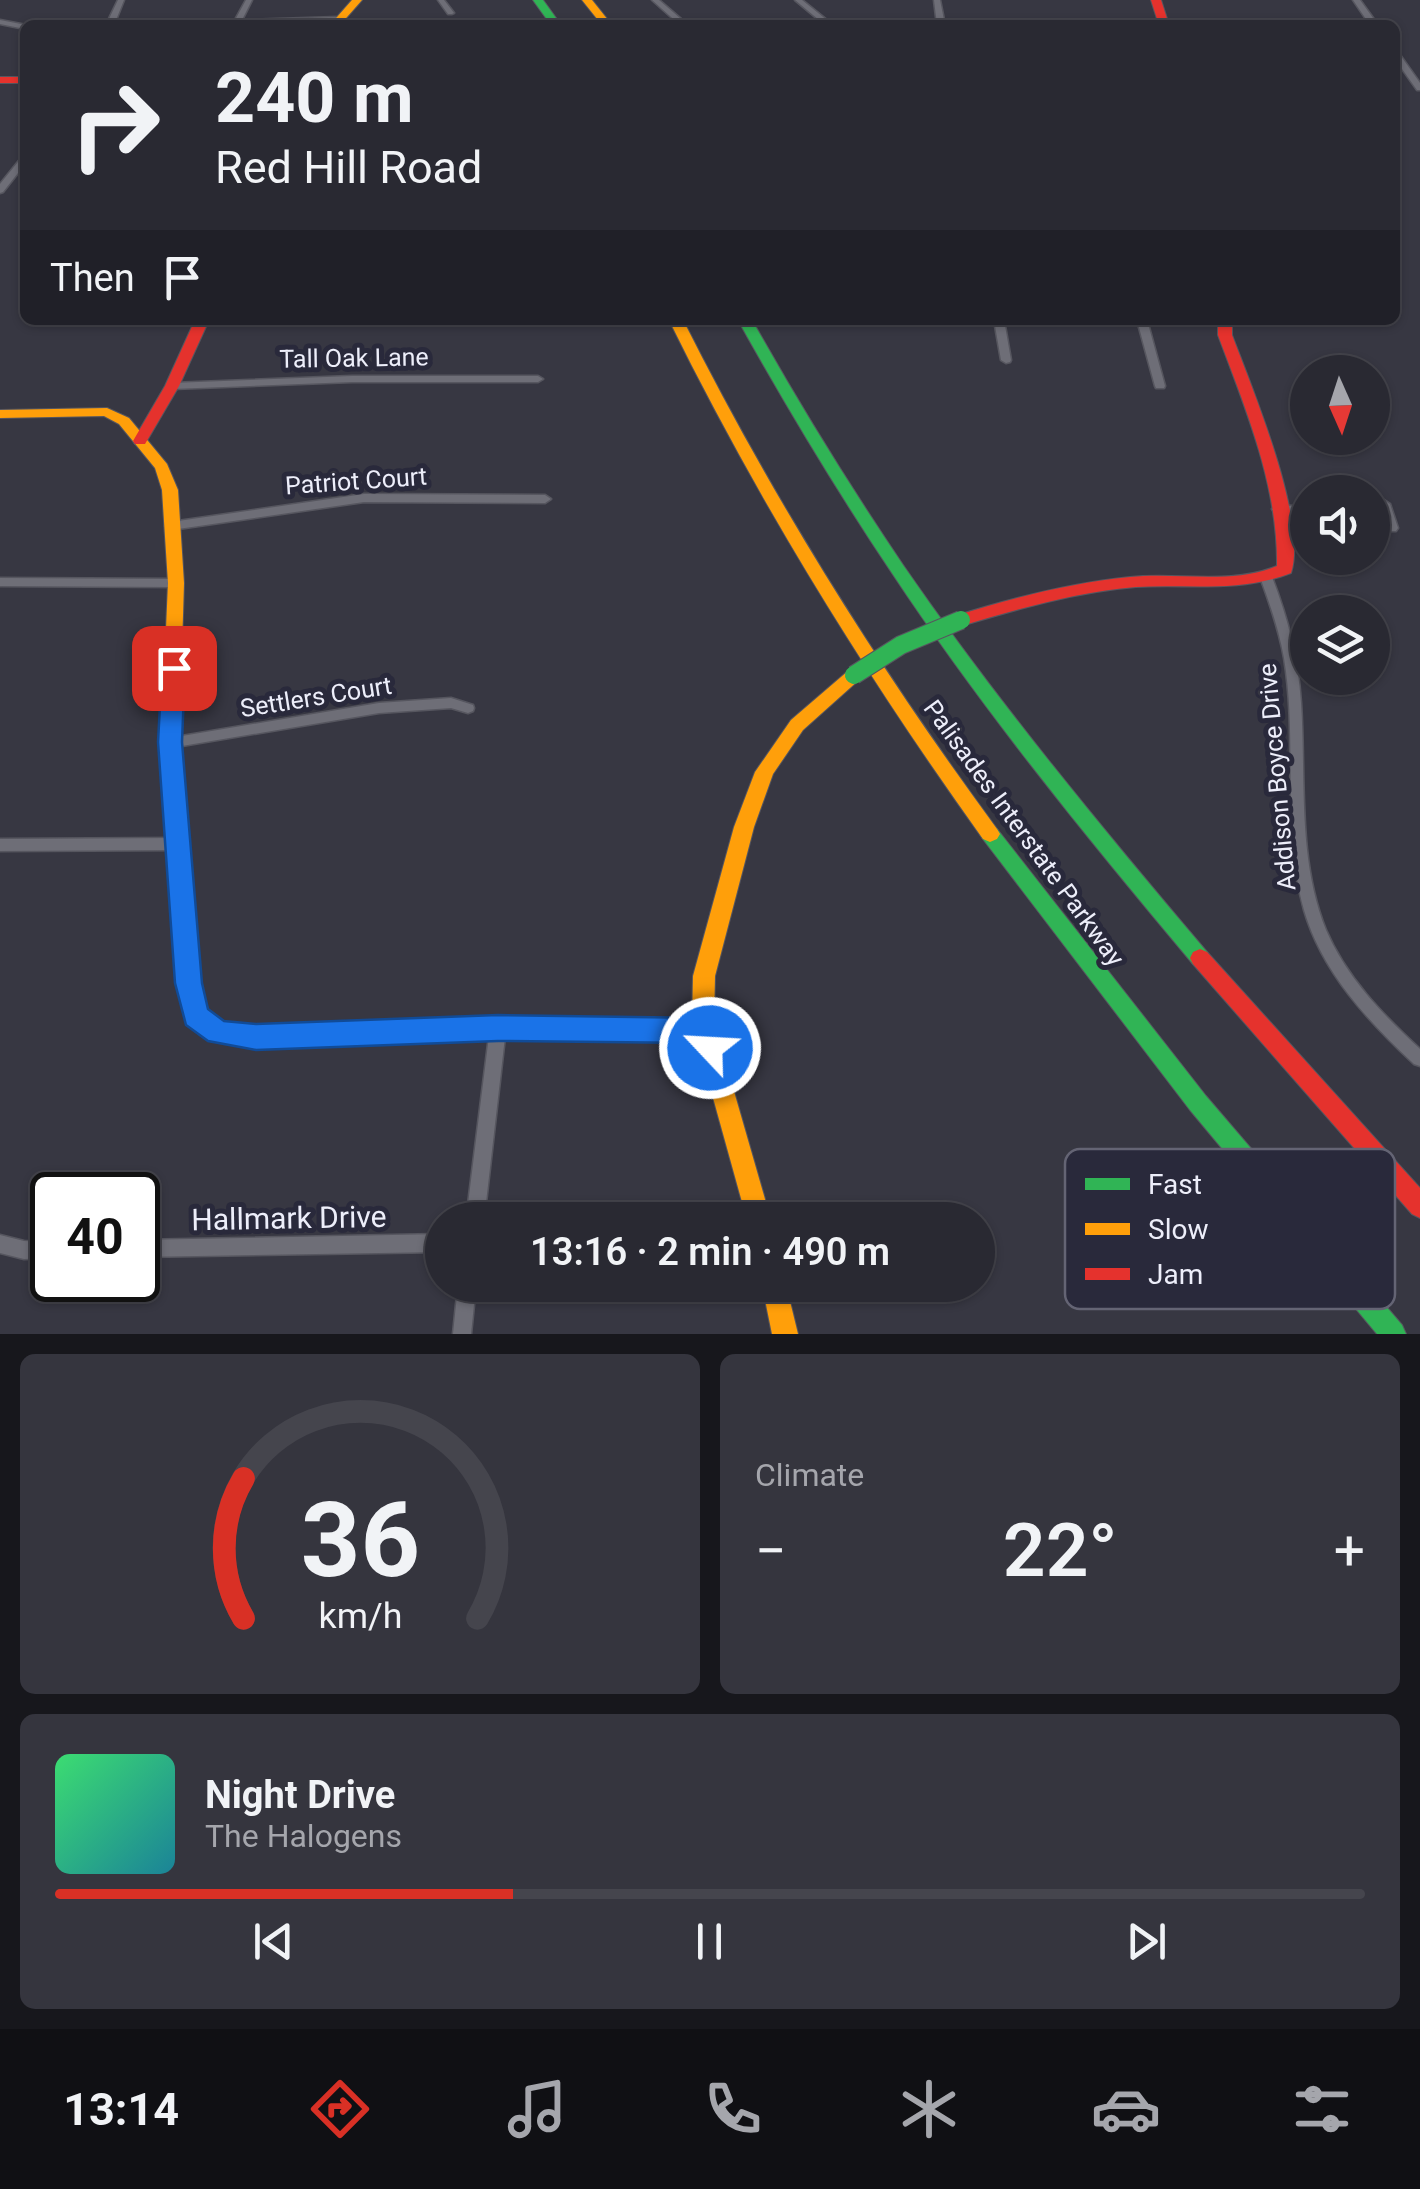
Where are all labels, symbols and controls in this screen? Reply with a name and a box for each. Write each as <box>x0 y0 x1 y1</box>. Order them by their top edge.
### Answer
text: 240 m <box>215 57 414 139</box>
icon: right <box>50 60 180 190</box>
text: Red Hill Road <box>215 141 482 194</box>
icon: arrive <box>155 250 210 305</box>
text: Then <box>50 256 135 300</box>
street label: Tall Oak Lane <box>279 342 429 374</box>
north arrow <box>1290 355 1390 455</box>
map controls <box>1290 355 1390 695</box>
street label: Patriot Court <box>284 462 428 500</box>
button: sound <box>1290 475 1390 575</box>
button: layers <box>1290 595 1390 695</box>
pin <box>132 626 217 711</box>
icon: arrive <box>147 641 202 696</box>
street label: Addison Boyce Drive <box>1253 662 1301 892</box>
street label: Settlers Court <box>238 671 394 723</box>
street label: Palisades Interstate Parkway <box>918 694 1130 972</box>
position arrow <box>658 996 762 1100</box>
legend <box>1065 1149 1395 1309</box>
text: Fast <box>1148 1168 1202 1201</box>
speed limit sign: 40 <box>30 1172 160 1302</box>
street label: Hallmark Drive <box>191 1199 387 1237</box>
text: Slow <box>1148 1213 1208 1246</box>
text: 13:16 · 2 min · 490 m <box>530 1230 890 1274</box>
text: Jam <box>1148 1258 1203 1291</box>
text: Climate <box>755 1456 864 1494</box>
text: 36 <box>300 1480 420 1601</box>
text: 22° <box>1003 1506 1117 1594</box>
text: − <box>755 1519 786 1583</box>
text: + <box>1334 1519 1365 1583</box>
text: km/h <box>318 1595 402 1637</box>
text: Night Drive <box>205 1773 395 1817</box>
text: The Halogens <box>205 1817 402 1855</box>
icon: previous <box>246 1914 301 1969</box>
icon: pause <box>682 1914 737 1969</box>
icon: next <box>1119 1914 1174 1969</box>
icon: directions <box>305 2074 375 2144</box>
icon: music <box>502 2074 572 2144</box>
icon: phone <box>698 2074 768 2144</box>
icon: climate <box>894 2074 964 2144</box>
icon: car <box>1091 2074 1161 2144</box>
icon: filters <box>1287 2074 1357 2144</box>
text: 13:14 <box>63 2083 179 2136</box>

